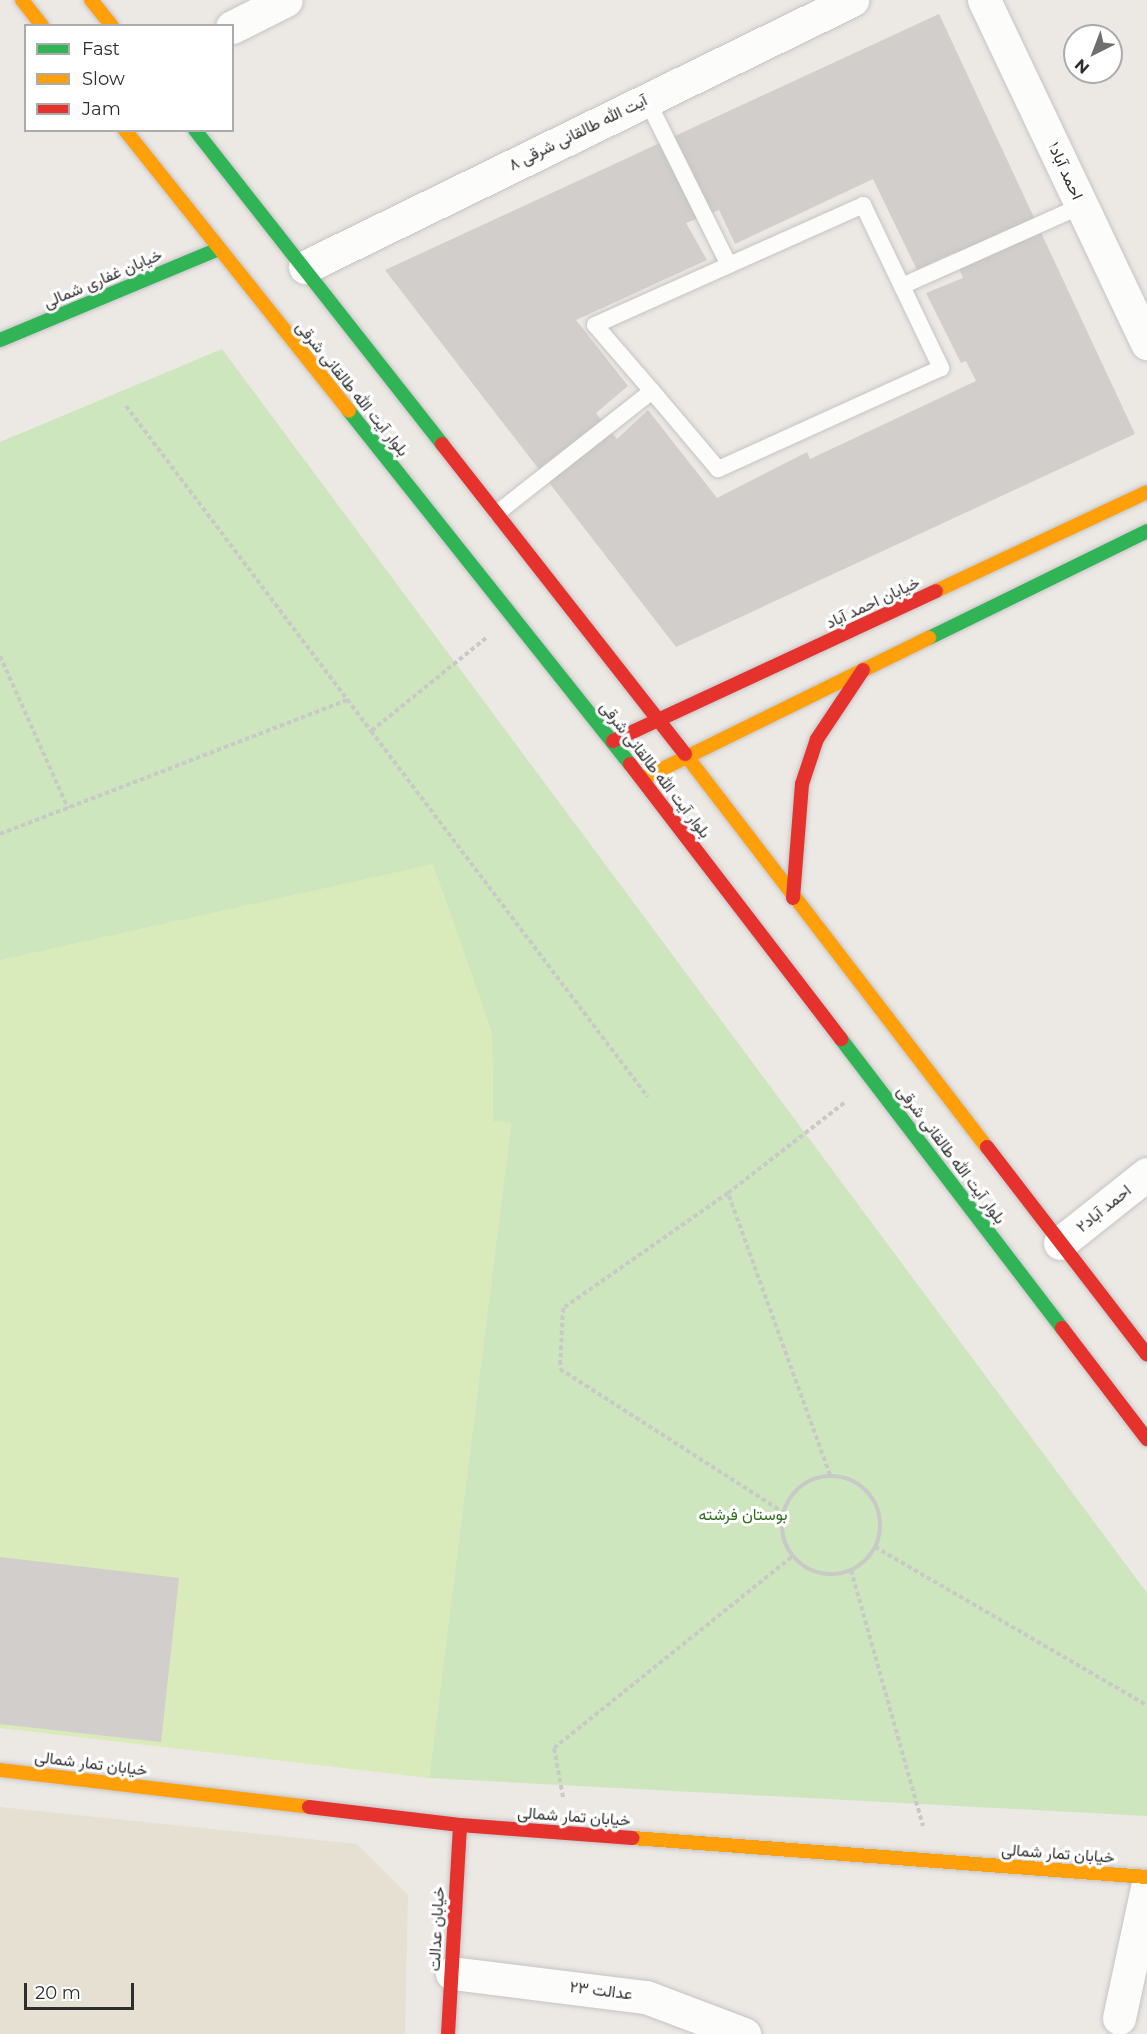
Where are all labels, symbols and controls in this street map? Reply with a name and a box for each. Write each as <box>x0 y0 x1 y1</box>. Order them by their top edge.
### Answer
legend <box>24 24 234 132</box>
north arrow <box>1063 24 1123 84</box>
text: Fast <box>82 38 120 60</box>
text: N <box>1071 55 1093 78</box>
text: Slow <box>82 68 125 90</box>
street label: آیت الله طالقانی شرقی ۸ <box>506 91 650 175</box>
text: Jam <box>82 98 121 120</box>
street label: احمد آباد۱ <box>1043 139 1087 203</box>
street label: خیابان غفاری شمالی <box>41 245 165 313</box>
street label: بلوار آیت الله طالقانی شرقی <box>292 318 412 460</box>
street label: خیابان احمد آباد <box>823 573 923 633</box>
street label: بلوار آیت الله طالقانی شرقی <box>596 698 714 842</box>
street label: بلوار آیت الله طالقانی شرقی <box>893 1082 1009 1228</box>
street label: احمد آباد۲ <box>1073 1181 1135 1237</box>
park label: بوستان فرشته <box>698 1505 788 1525</box>
street label: خیابان تمار شمالی <box>33 1748 149 1780</box>
street label: خیابان تمار شمالی <box>517 1803 631 1831</box>
street label: خیابان تمار شمالی <box>1001 1840 1115 1868</box>
street label: خیابان عدالت <box>425 1886 449 1972</box>
scale bar <box>27 1971 136 2009</box>
street label: عدالت ۲۳ <box>568 1978 634 2004</box>
text: 20 m <box>35 1982 81 2004</box>

